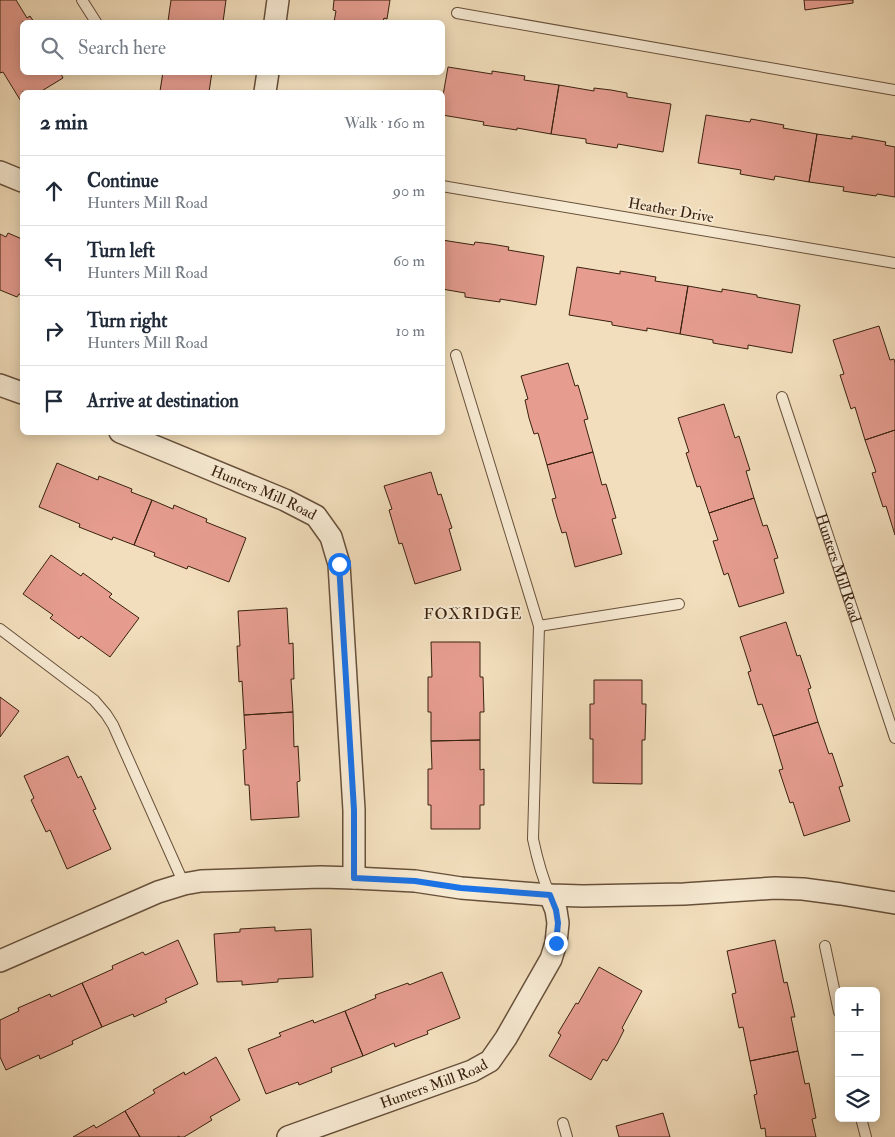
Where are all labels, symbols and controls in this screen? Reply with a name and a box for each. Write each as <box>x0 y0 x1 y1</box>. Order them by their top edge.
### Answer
search box <box>20 20 445 75</box>
icon: search <box>38 34 66 62</box>
text: Search here <box>78 36 166 60</box>
text: 2 min <box>40 109 88 136</box>
text: Walk · 160 m <box>344 113 425 133</box>
text: Continue <box>87 169 158 193</box>
icon: ahead <box>40 177 68 205</box>
text: 90 m <box>393 181 425 201</box>
text: Hunters Mill Road <box>87 193 208 213</box>
street label: Heather Drive <box>627 194 715 227</box>
text: Turn left <box>87 239 155 263</box>
icon: left <box>40 247 68 275</box>
text: 60 m <box>393 251 425 271</box>
text: Hunters Mill Road <box>87 263 208 283</box>
text: Turn right <box>87 309 167 333</box>
icon: right <box>40 317 68 345</box>
text: 10 m <box>395 321 425 341</box>
text: Hunters Mill Road <box>87 333 208 353</box>
icon: arrive <box>40 387 68 415</box>
text: Arrive at destination <box>87 389 239 413</box>
street label: Hunters Mill Road <box>208 462 320 525</box>
street label: Hunters Mill Road <box>811 511 865 625</box>
route start <box>328 553 351 576</box>
district label: FOXRIDGE <box>424 604 522 624</box>
route end <box>545 932 568 955</box>
map controls <box>835 987 880 1122</box>
button: + <box>835 987 880 1032</box>
button: − <box>835 1032 880 1077</box>
street label: Hunters Mill Road <box>377 1055 492 1113</box>
button: layers <box>835 1077 880 1122</box>

